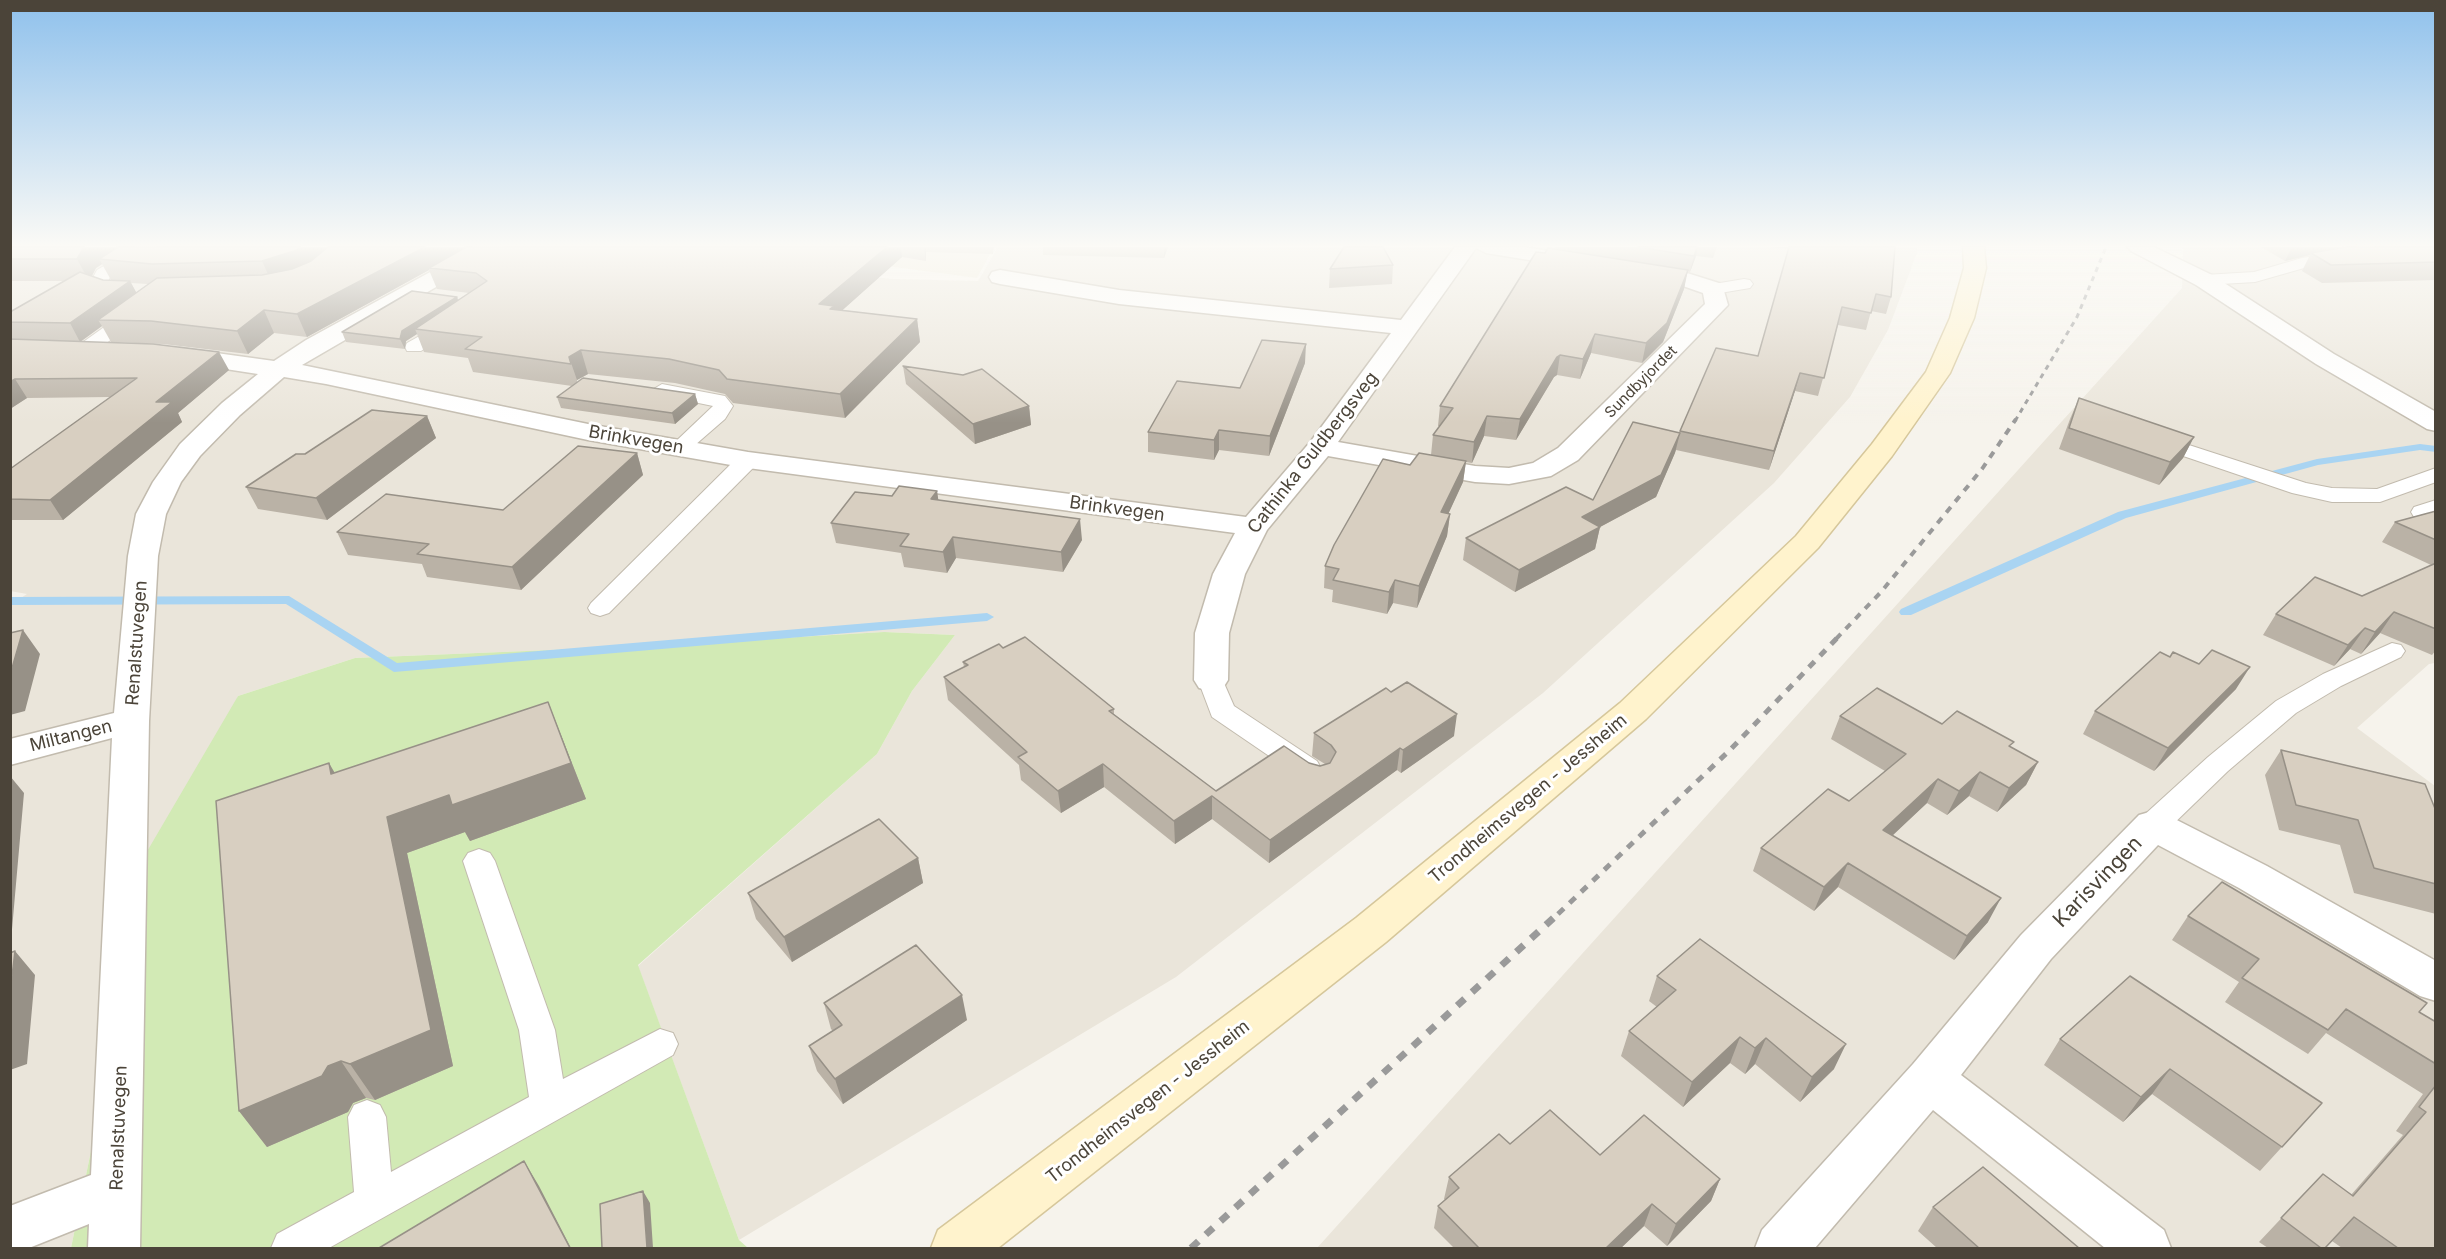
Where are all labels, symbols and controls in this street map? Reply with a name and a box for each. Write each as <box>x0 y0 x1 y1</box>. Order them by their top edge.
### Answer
street label: Sundbyjordet <box>1601 342 1681 422</box>
street label: Cathinka Guldbergsveg <box>1243 368 1383 538</box>
street label: Brinkvegen <box>587 421 685 459</box>
street label: Brinkvegen <box>1068 492 1166 526</box>
street label: Renalstuvegen <box>122 580 152 706</box>
street label: Trondheimsvegen - Jessheim <box>1424 710 1632 888</box>
street label: Miltangen <box>28 715 114 757</box>
street label: Karisvingen <box>2048 831 2148 933</box>
street label: Trondheimsvegen - Jessheim <box>1042 1016 1254 1188</box>
street label: Renalstuvegen <box>106 1065 132 1191</box>

